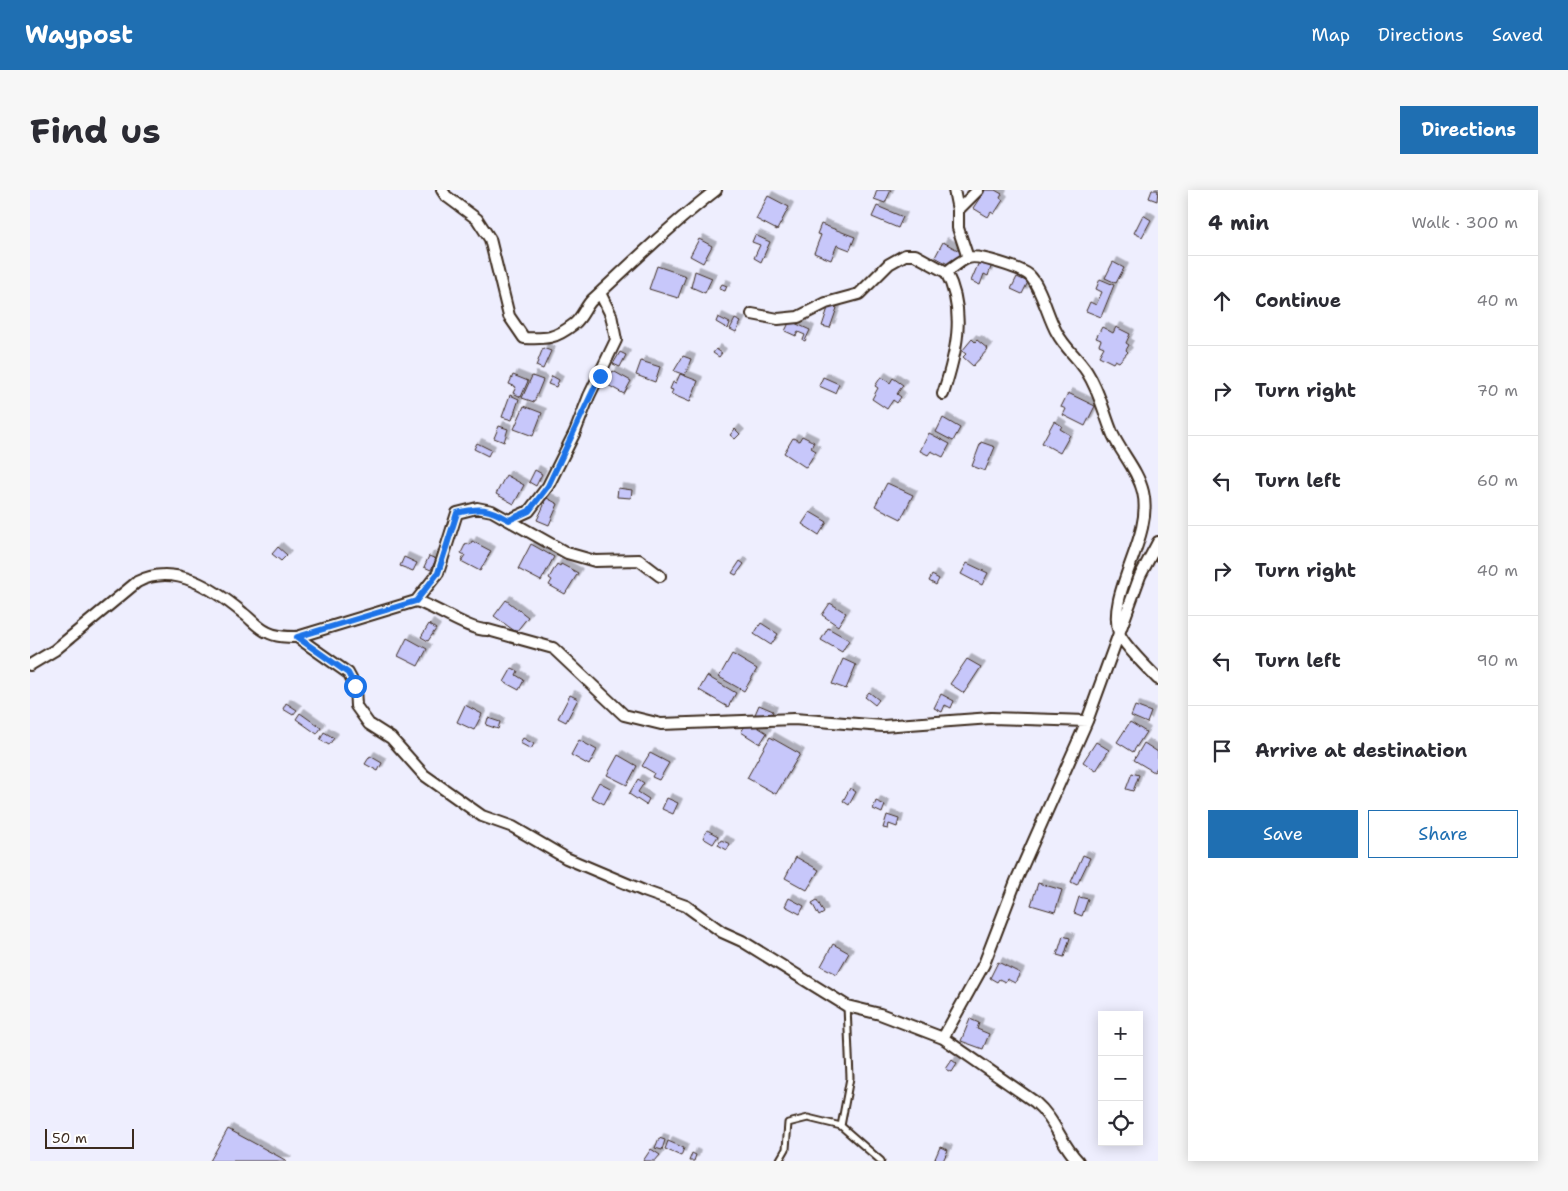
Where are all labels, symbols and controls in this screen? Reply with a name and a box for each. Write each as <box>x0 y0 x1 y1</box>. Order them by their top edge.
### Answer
text: Waypost <box>25 19 133 51</box>
text: Map <box>1312 23 1350 47</box>
text: Directions <box>1378 23 1464 47</box>
text: Saved <box>1492 23 1543 47</box>
button: Directions <box>1400 106 1538 154</box>
text: Find us <box>30 107 161 154</box>
text: 4 min <box>1208 209 1269 237</box>
text: Walk · 300 m <box>1411 212 1518 233</box>
icon: ahead <box>1208 287 1236 315</box>
text: Continue <box>1255 288 1341 313</box>
text: 40 m <box>1476 290 1518 311</box>
route end <box>589 365 612 388</box>
icon: right <box>1208 377 1236 405</box>
text: Turn right <box>1255 378 1356 403</box>
text: 70 m <box>1477 380 1518 401</box>
icon: left <box>1208 467 1236 495</box>
text: Turn left <box>1255 468 1341 493</box>
text: 60 m <box>1477 470 1518 491</box>
icon: right <box>1208 557 1236 585</box>
text: Turn right <box>1255 558 1356 583</box>
text: 40 m <box>1476 560 1518 581</box>
icon: left <box>1208 647 1236 675</box>
text: Turn left <box>1255 648 1341 673</box>
text: 90 m <box>1477 650 1518 671</box>
route start <box>344 675 367 698</box>
icon: arrive <box>1208 737 1236 765</box>
text: Arrive at destination <box>1255 738 1467 763</box>
button: Save <box>1208 810 1358 858</box>
button: Share <box>1368 810 1518 858</box>
map controls <box>1098 1011 1143 1146</box>
button: + <box>1098 1011 1143 1056</box>
button: − <box>1098 1056 1143 1101</box>
button: locate <box>1098 1101 1143 1146</box>
scale bar <box>45 1126 134 1149</box>
text: 50 m <box>52 1129 87 1147</box>

